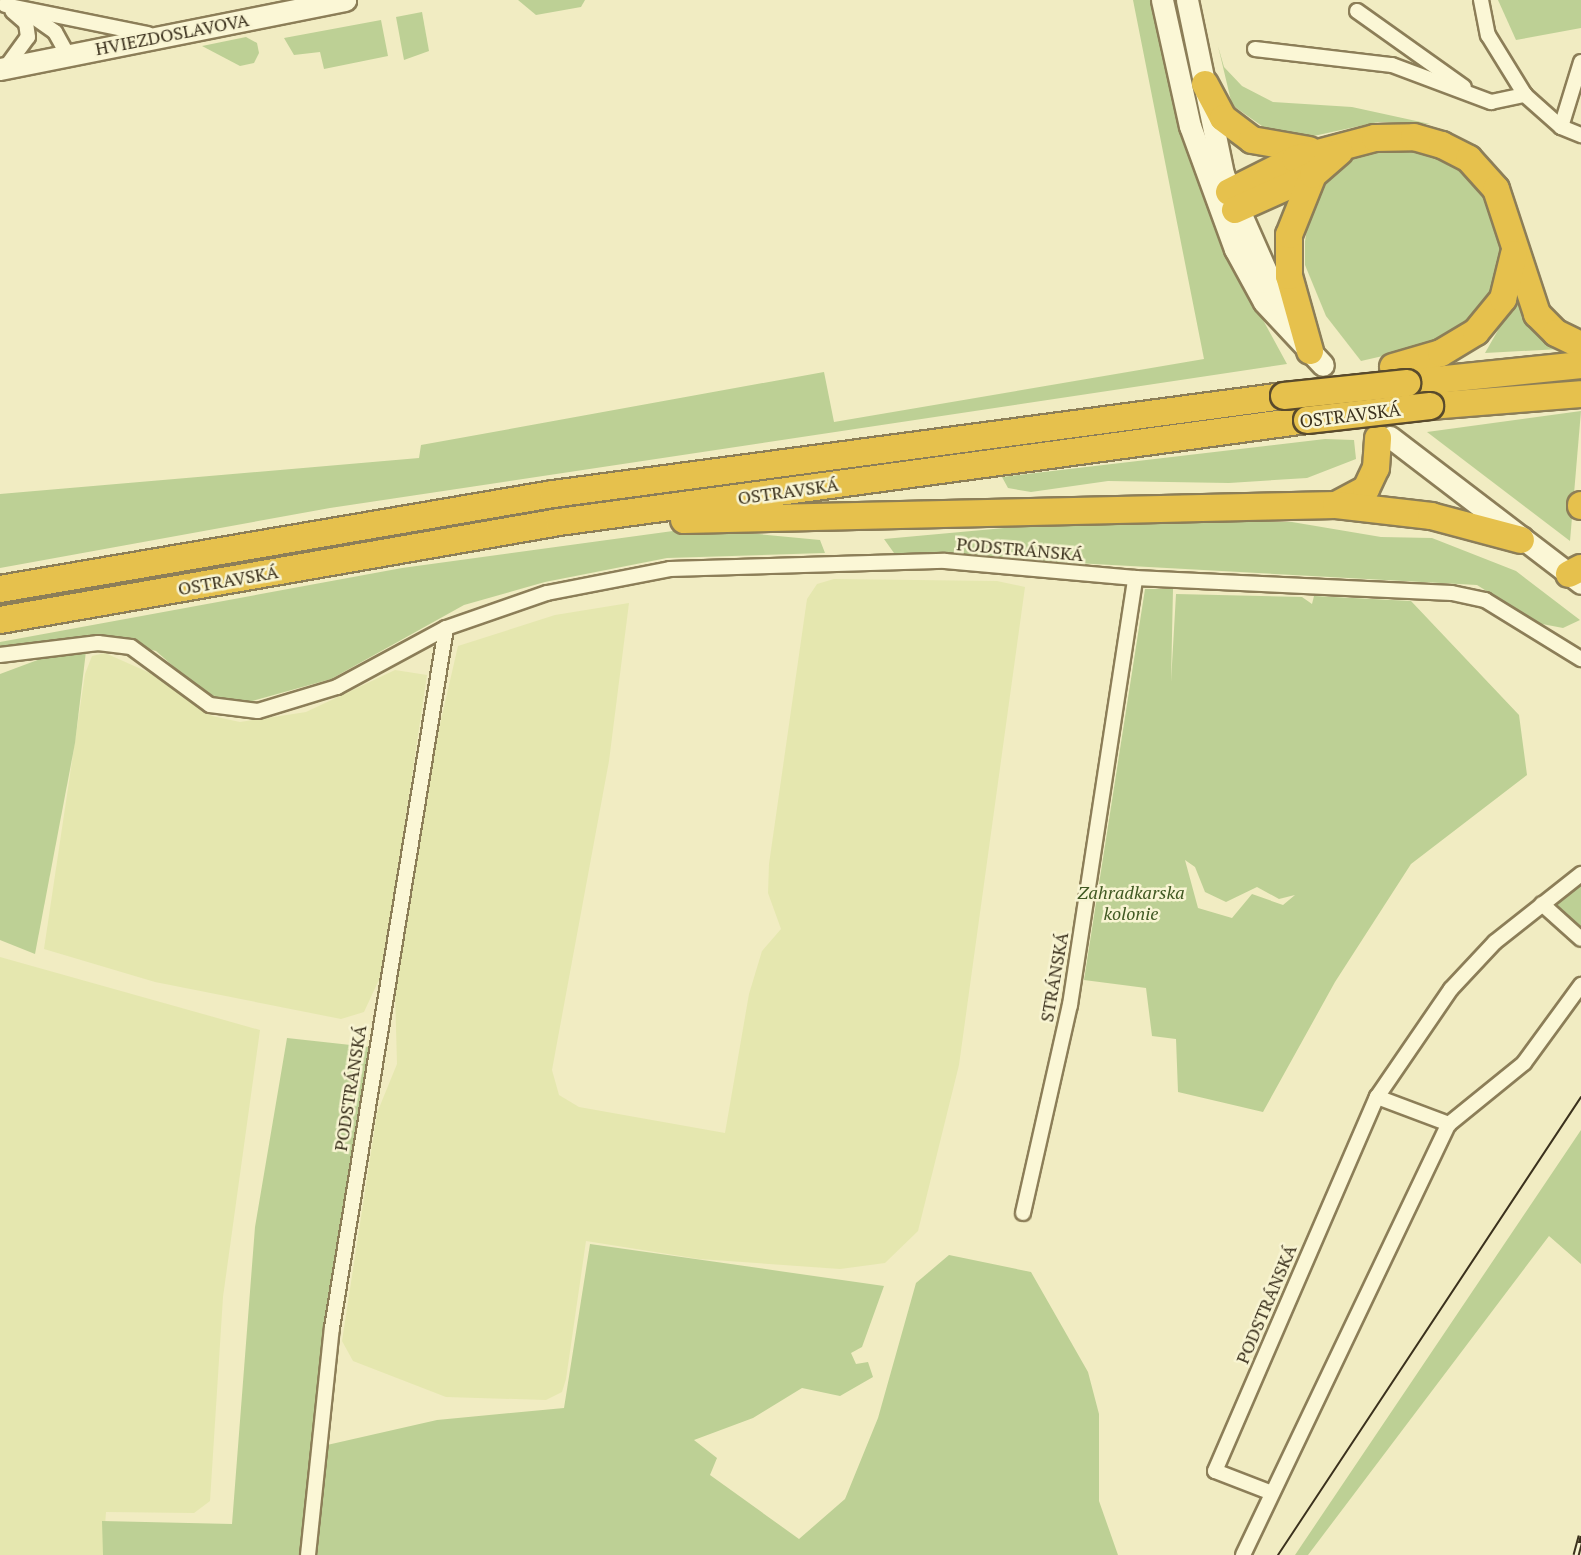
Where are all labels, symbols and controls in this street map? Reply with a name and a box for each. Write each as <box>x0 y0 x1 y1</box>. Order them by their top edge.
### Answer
street label: HVIEZDOSLAVOVA <box>93 8 251 60</box>
street label: OSTRAVSKÁ <box>1298 398 1402 432</box>
street label: OSTRAVSKÁ <box>736 473 840 509</box>
street label: PODSTRÁNSKÁ <box>956 533 1084 565</box>
street label: OSTRAVSKÁ <box>176 561 280 599</box>
park label: Zahradkarska kolonie <box>1077 882 1185 924</box>
street label: STRÁNSKÁ <box>1035 930 1073 1024</box>
street label: PODSTRÁNSKÁ <box>329 1023 371 1153</box>
street label: PODSTRÁNSKÁ <box>1231 1241 1301 1367</box>

